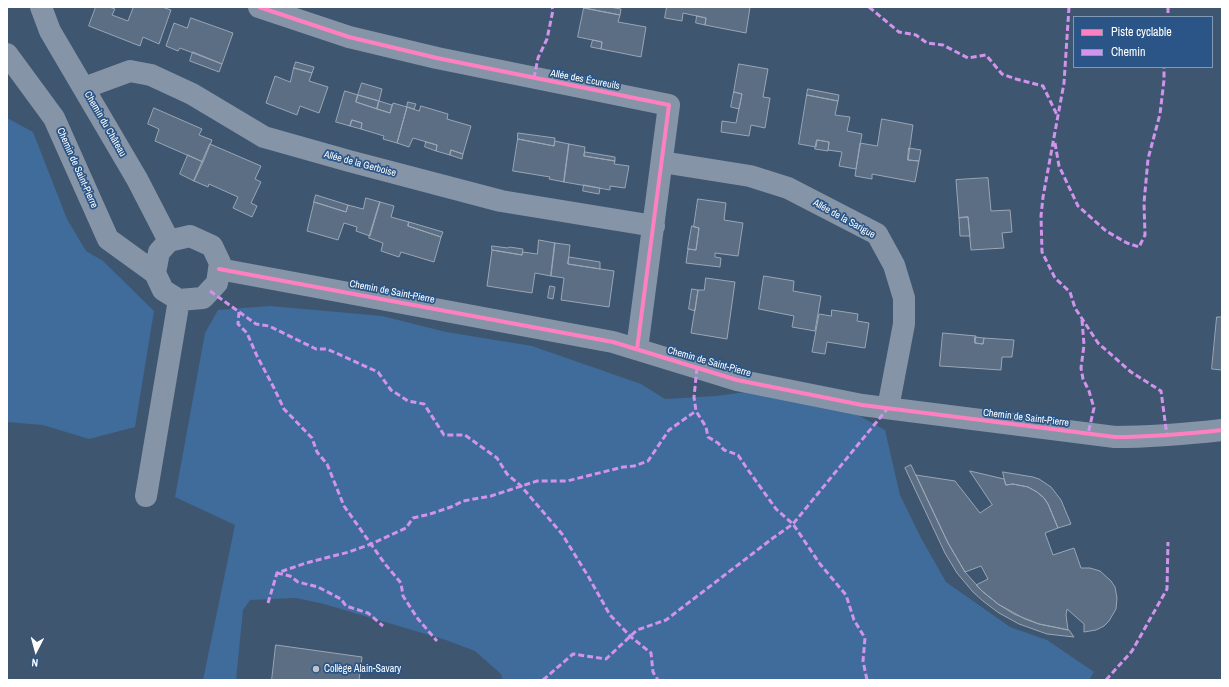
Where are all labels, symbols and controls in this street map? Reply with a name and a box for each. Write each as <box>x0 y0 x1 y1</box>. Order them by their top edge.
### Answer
legend <box>1073 16 1213 68</box>
text: Piste cyclable <box>1111 24 1172 40</box>
text: Chemin <box>1111 44 1145 60</box>
street label: Allée des Écureuils <box>549 67 621 93</box>
street label: Chemin du Château <box>81 89 129 159</box>
street label: Chemin de Saint-Pierre <box>54 126 100 210</box>
street label: Allée de la Gerboise <box>323 149 397 179</box>
street label: Allée de la Sarigue <box>811 197 877 241</box>
street label: Chemin de Saint-Pierre <box>348 278 436 306</box>
street label: Chemin de Saint-Pierre <box>666 344 752 380</box>
street label: Chemin de Saint-Pierre <box>982 407 1070 429</box>
north arrow <box>16 631 56 671</box>
text: N <box>31 656 39 670</box>
place label: Collège Alain-Savary <box>324 663 401 675</box>
marker: Collège Alain-Savary <box>311 664 321 674</box>

